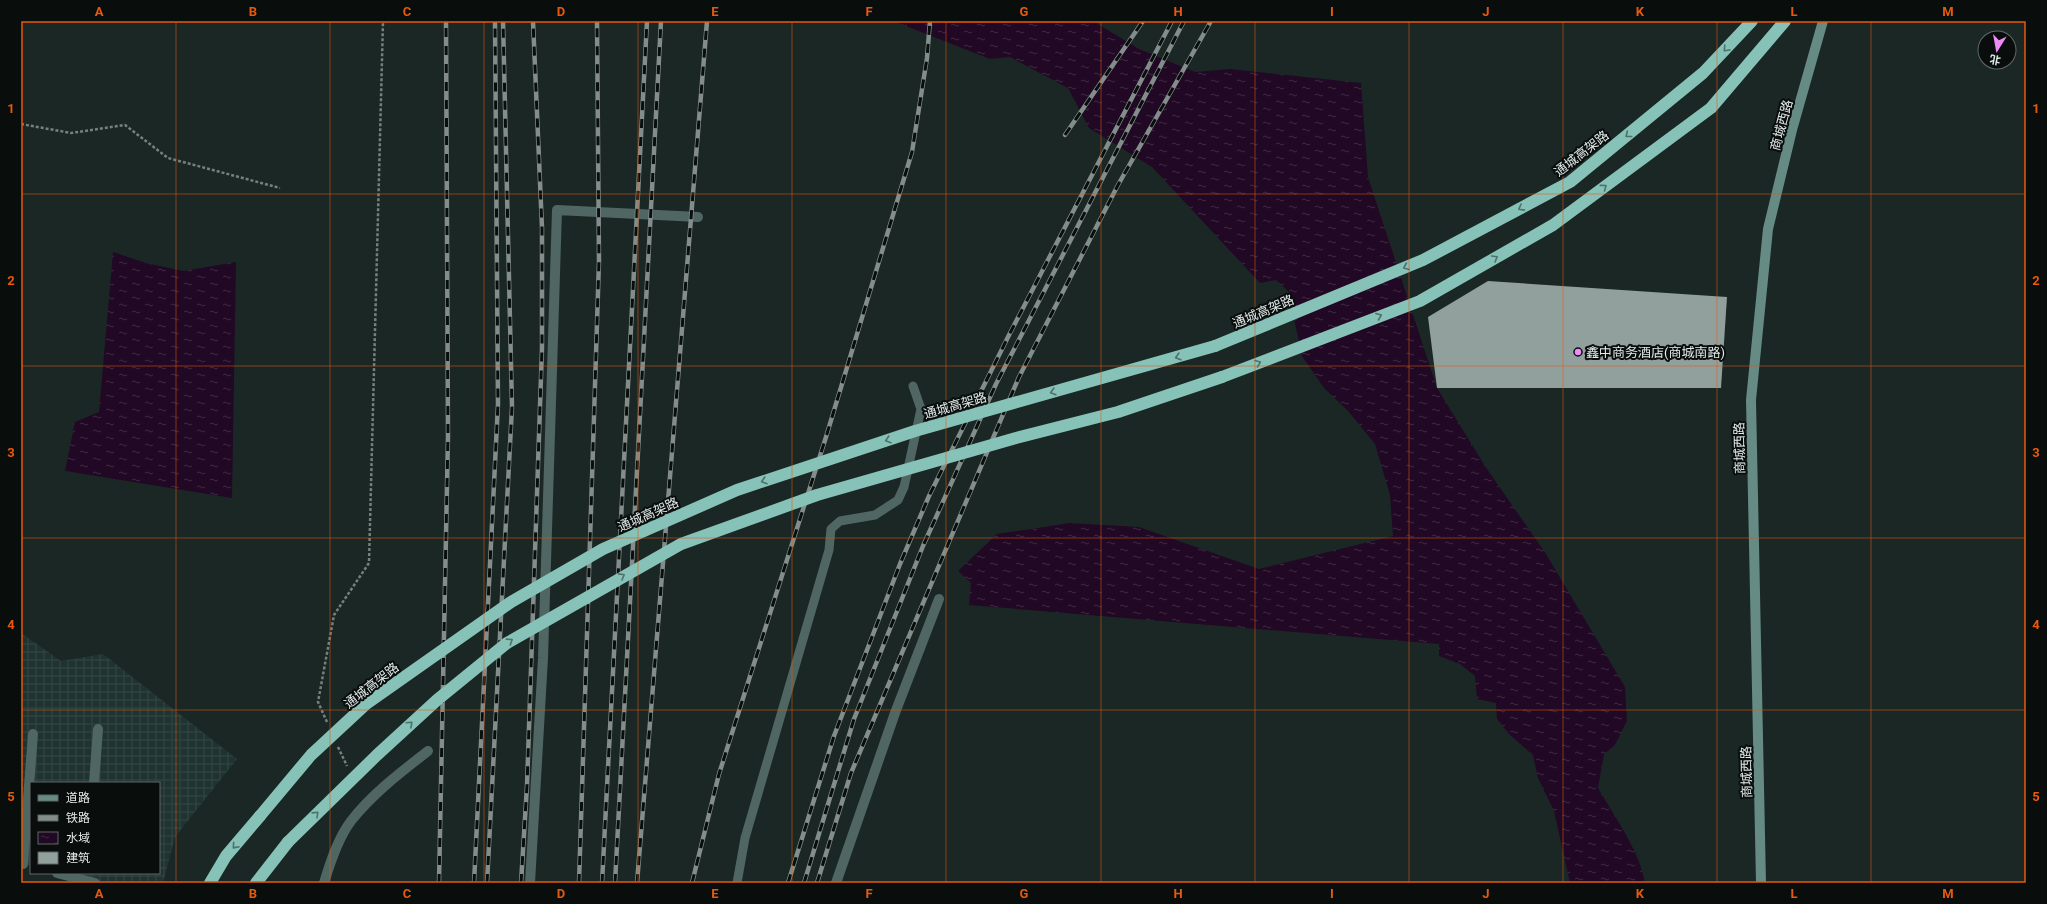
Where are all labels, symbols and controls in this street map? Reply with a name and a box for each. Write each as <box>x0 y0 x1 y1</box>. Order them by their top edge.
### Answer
text: A <box>95 4 104 19</box>
text: B <box>249 4 257 19</box>
text: C <box>403 4 412 19</box>
text: D <box>557 4 565 19</box>
text: E <box>711 4 719 19</box>
text: F <box>865 4 873 19</box>
text: G <box>1020 4 1029 19</box>
text: H <box>1173 4 1183 19</box>
text: I <box>1330 4 1334 19</box>
text: J <box>1482 4 1490 19</box>
text: K <box>1636 4 1645 19</box>
text: L <box>1790 4 1798 19</box>
text: M <box>1942 4 1954 19</box>
north arrow <box>1977 30 2017 70</box>
one-way arrow <box>1723 44 1730 52</box>
text: 北 <box>1989 52 2002 67</box>
street label: 商城西路 <box>1768 98 1795 152</box>
text: 1 <box>7 101 15 116</box>
text: 1 <box>2032 101 2040 116</box>
street label: 通城高架路 <box>1551 127 1612 179</box>
one-way arrow <box>1625 130 1633 137</box>
one-way arrow <box>1600 184 1607 192</box>
one-way arrow <box>1518 203 1526 211</box>
one-way arrow <box>1491 255 1498 262</box>
one-way arrow <box>1402 263 1409 271</box>
text: 2 <box>7 273 15 288</box>
text: 2 <box>2032 273 2040 288</box>
street label: 通城高架路 <box>1230 292 1296 331</box>
one-way arrow <box>1376 313 1383 321</box>
place label: 鑫中商务酒店(商城南路) <box>1586 345 1725 360</box>
marker: 鑫中商务酒店(商城南路) <box>1573 347 1583 357</box>
one-way arrow <box>1175 352 1182 361</box>
one-way arrow <box>1255 360 1262 368</box>
one-way arrow <box>1050 387 1057 396</box>
street label: 通城高架路 <box>922 389 988 422</box>
street label: 商城西路 <box>1732 422 1747 474</box>
one-way arrow <box>884 436 891 444</box>
text: 3 <box>7 445 15 460</box>
text: 3 <box>2032 445 2040 460</box>
one-way arrow <box>761 476 768 485</box>
street label: 通城高架路 <box>615 494 681 535</box>
one-way arrow <box>618 574 625 581</box>
text: 4 <box>7 617 15 632</box>
text: 4 <box>2032 617 2040 632</box>
one-way arrow <box>505 639 512 646</box>
street label: 通城高架路 <box>341 659 402 711</box>
one-way arrow <box>405 722 413 729</box>
street label: 商城西路 <box>1739 746 1754 798</box>
legend <box>30 782 160 874</box>
text: 5 <box>7 789 15 804</box>
text: 5 <box>2032 789 2040 804</box>
text: 道路 <box>66 791 90 805</box>
text: 铁路 <box>66 811 90 825</box>
one-way arrow <box>311 811 319 819</box>
text: 水域 <box>66 831 90 845</box>
one-way arrow <box>232 841 239 848</box>
text: 建筑 <box>66 851 90 865</box>
text: A <box>95 886 104 901</box>
text: B <box>249 886 257 901</box>
text: C <box>403 886 412 901</box>
text: D <box>557 886 565 901</box>
text: E <box>711 886 719 901</box>
text: F <box>865 886 873 901</box>
text: G <box>1020 886 1029 901</box>
text: H <box>1173 886 1183 901</box>
text: I <box>1330 886 1334 901</box>
text: J <box>1482 886 1490 901</box>
text: K <box>1636 886 1645 901</box>
text: L <box>1790 886 1798 901</box>
text: M <box>1942 886 1954 901</box>

